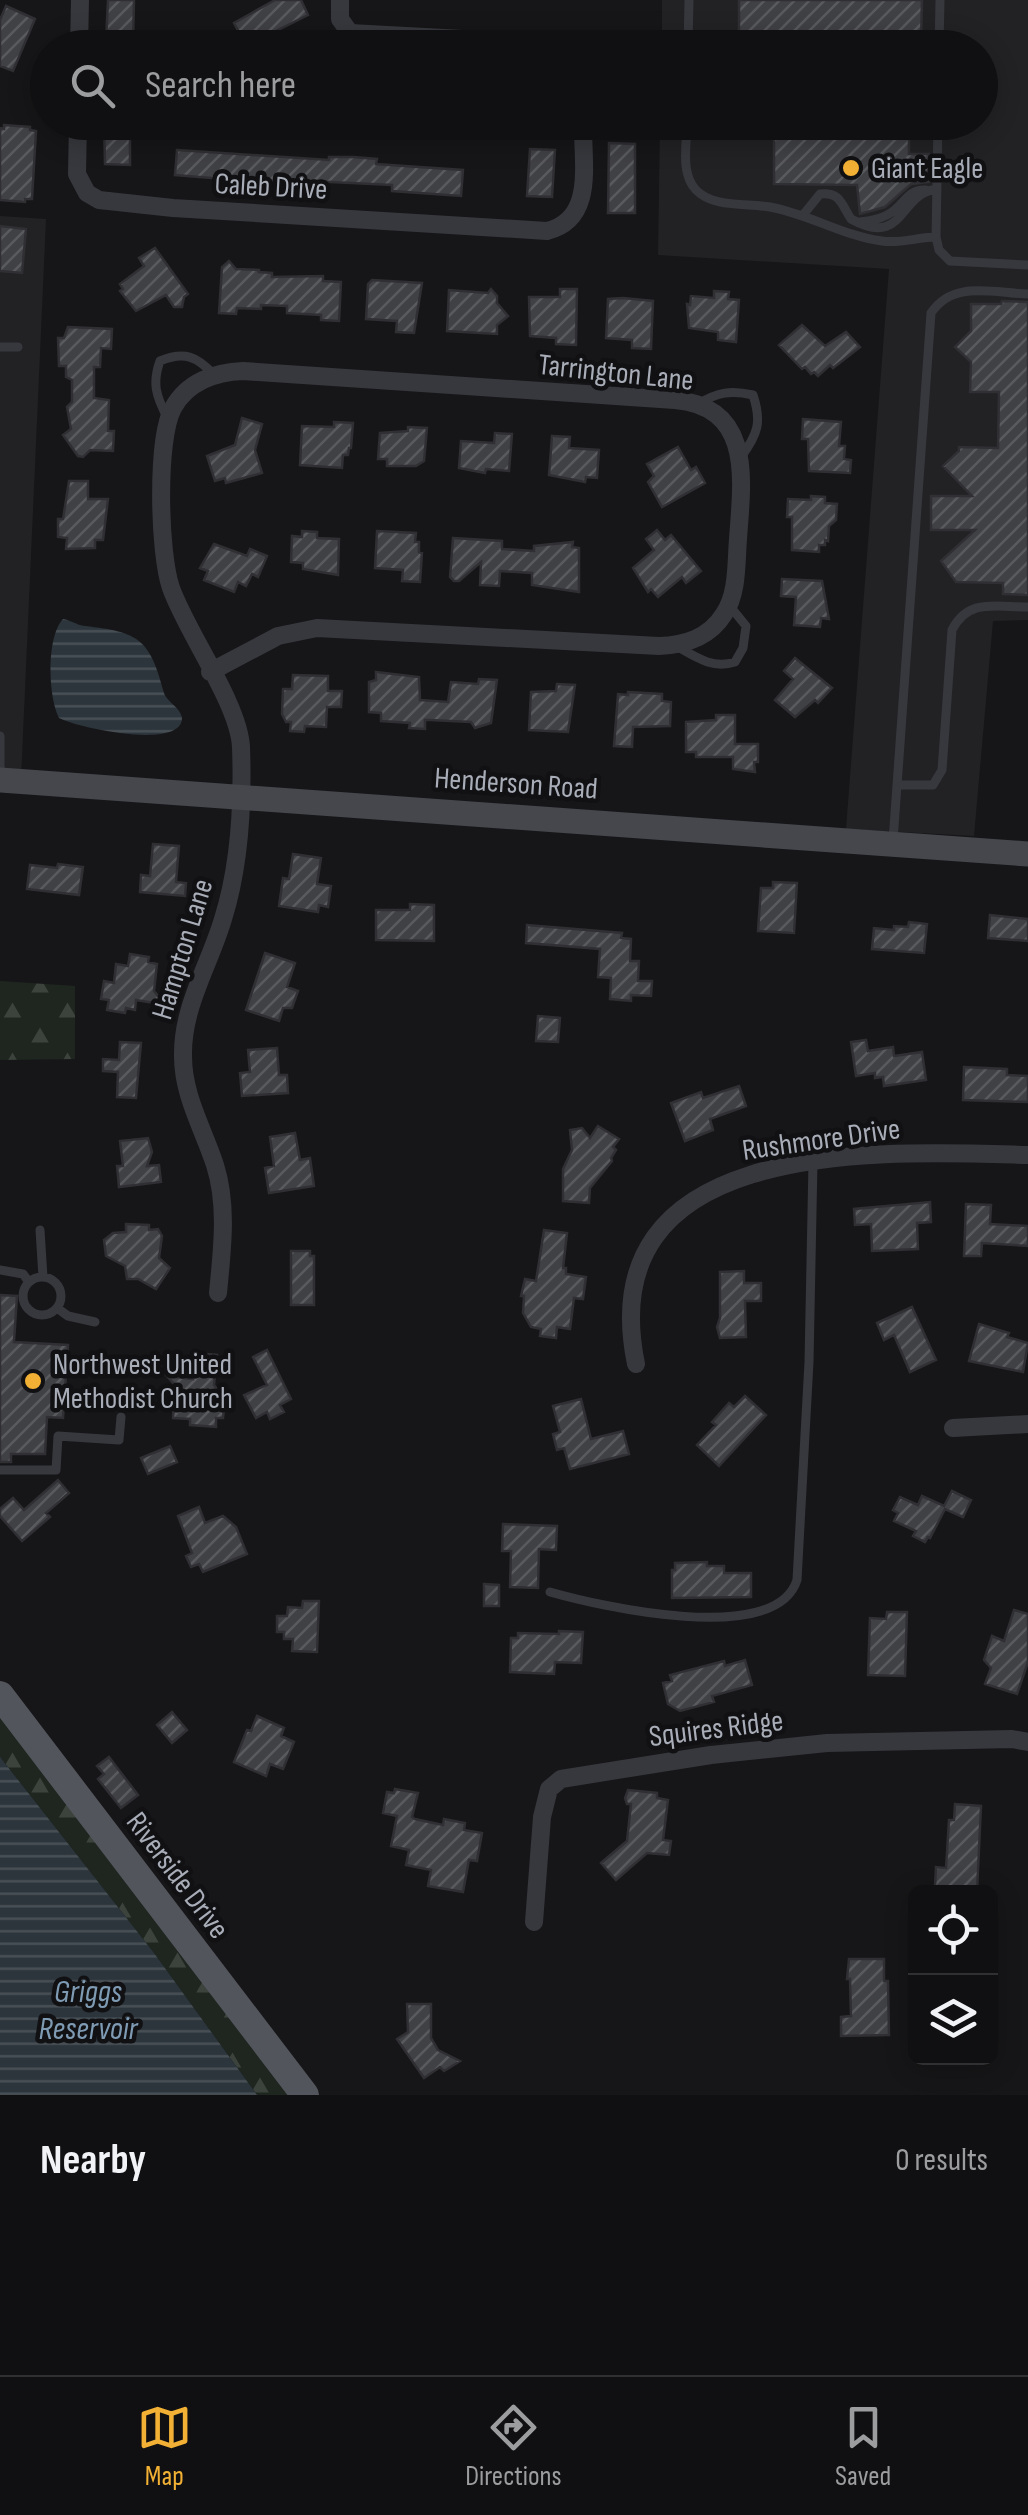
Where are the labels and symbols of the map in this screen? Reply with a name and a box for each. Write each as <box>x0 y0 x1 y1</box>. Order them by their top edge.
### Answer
place label: Giant Eagle <box>871 151 983 187</box>
marker: Giant Eagle <box>840 157 862 179</box>
street label: Caleb Drive <box>214 166 328 208</box>
street label: Tarrington Lane <box>537 347 695 399</box>
street label: Henderson Road <box>433 760 599 808</box>
street label: Hampton Lane <box>145 875 221 1024</box>
street label: Rushmore Drive <box>740 1111 902 1169</box>
place label: Northwest United Methodist Church <box>53 1347 233 1417</box>
marker: Northwest United Methodist Church <box>22 1370 44 1392</box>
street label: Squires Ridge <box>647 1703 785 1755</box>
street label: Riverside Drive <box>118 1805 236 1946</box>
water label: Griggs Reservoir <box>38 1973 139 2049</box>

